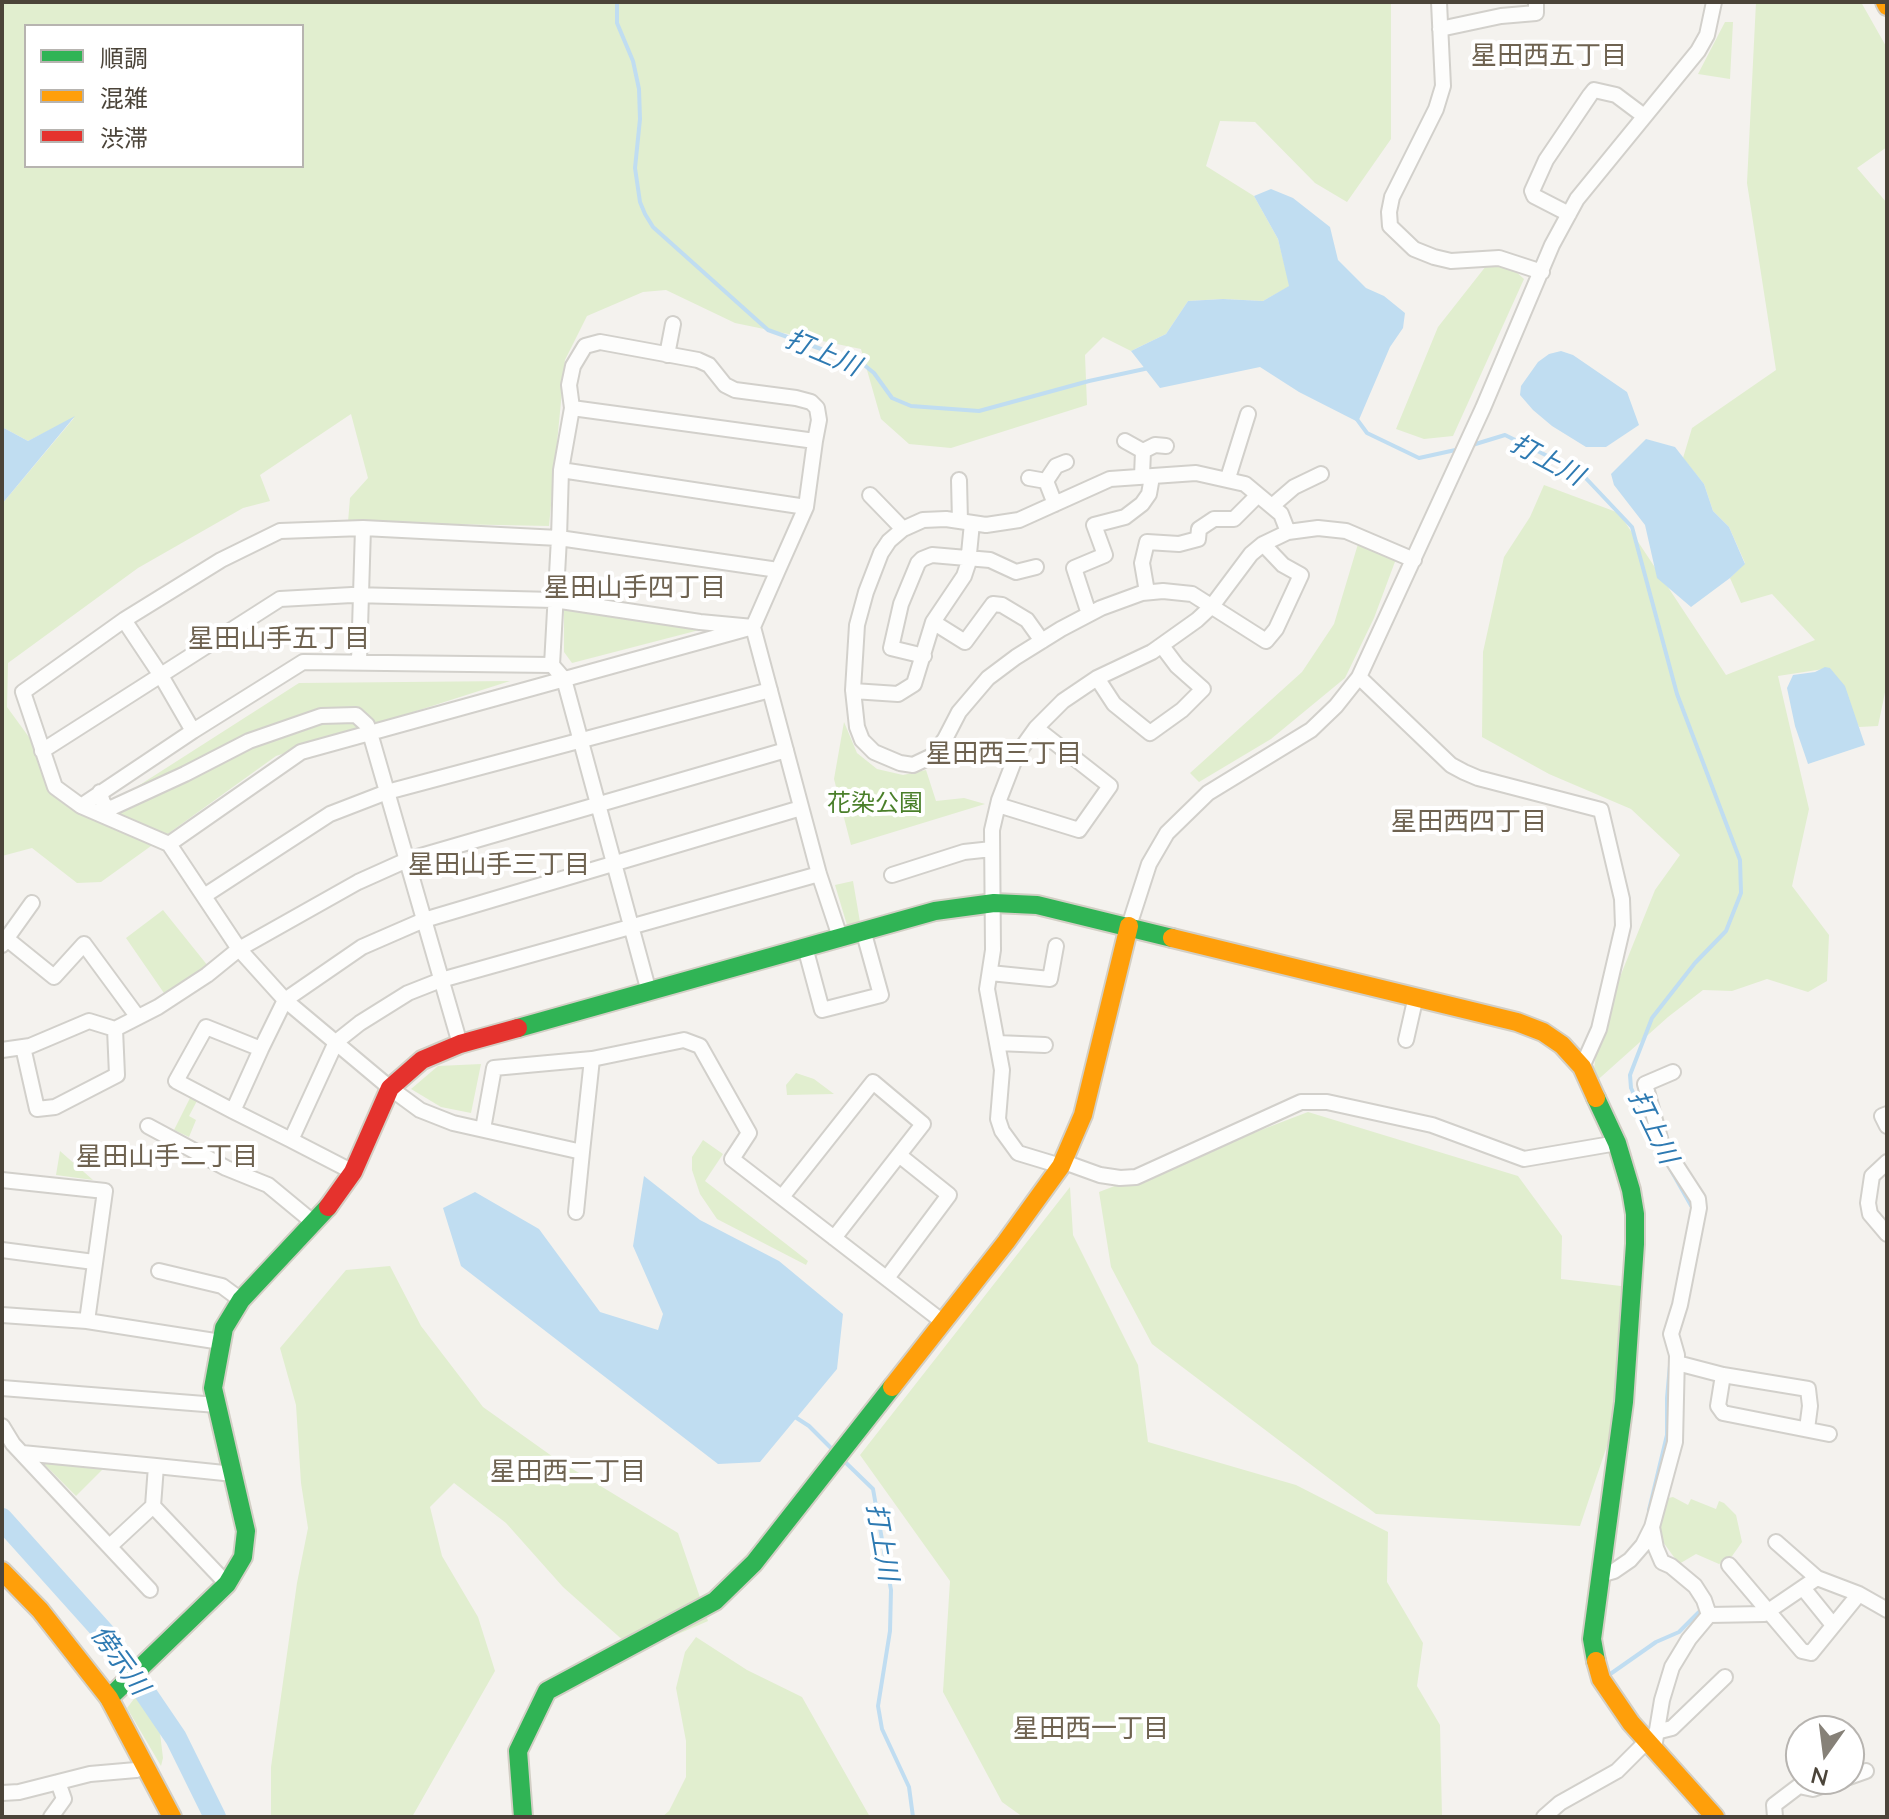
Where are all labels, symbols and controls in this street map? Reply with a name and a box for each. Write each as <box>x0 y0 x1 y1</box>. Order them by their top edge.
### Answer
legend <box>24 24 304 168</box>
district label: 星田西五丁目 <box>1471 40 1627 72</box>
text: 順調 <box>100 43 148 72</box>
text: 混雑 <box>100 83 148 112</box>
text: 渋滞 <box>100 123 148 152</box>
water label: 打上川 <box>781 323 865 383</box>
water label: 打上川 <box>1505 428 1589 492</box>
district label: 星田山手四丁目 <box>544 572 726 604</box>
district label: 星田山手五丁目 <box>188 623 370 655</box>
district label: 星田西三丁目 <box>926 738 1082 770</box>
park label: 花染公園 <box>827 789 923 817</box>
district label: 星田西四丁目 <box>1391 806 1547 838</box>
district label: 星田山手三丁目 <box>408 849 590 881</box>
water label: 打上川 <box>1622 1085 1684 1169</box>
district label: 星田山手二丁目 <box>76 1141 258 1173</box>
district label: 星田西二丁目 <box>490 1456 646 1488</box>
water label: 打上川 <box>860 1501 904 1583</box>
water label: 傍示川 <box>84 1619 156 1701</box>
district label: 星田西一丁目 <box>1013 1713 1169 1745</box>
north arrow <box>1785 1715 1865 1795</box>
text: N <box>1808 1762 1831 1792</box>

